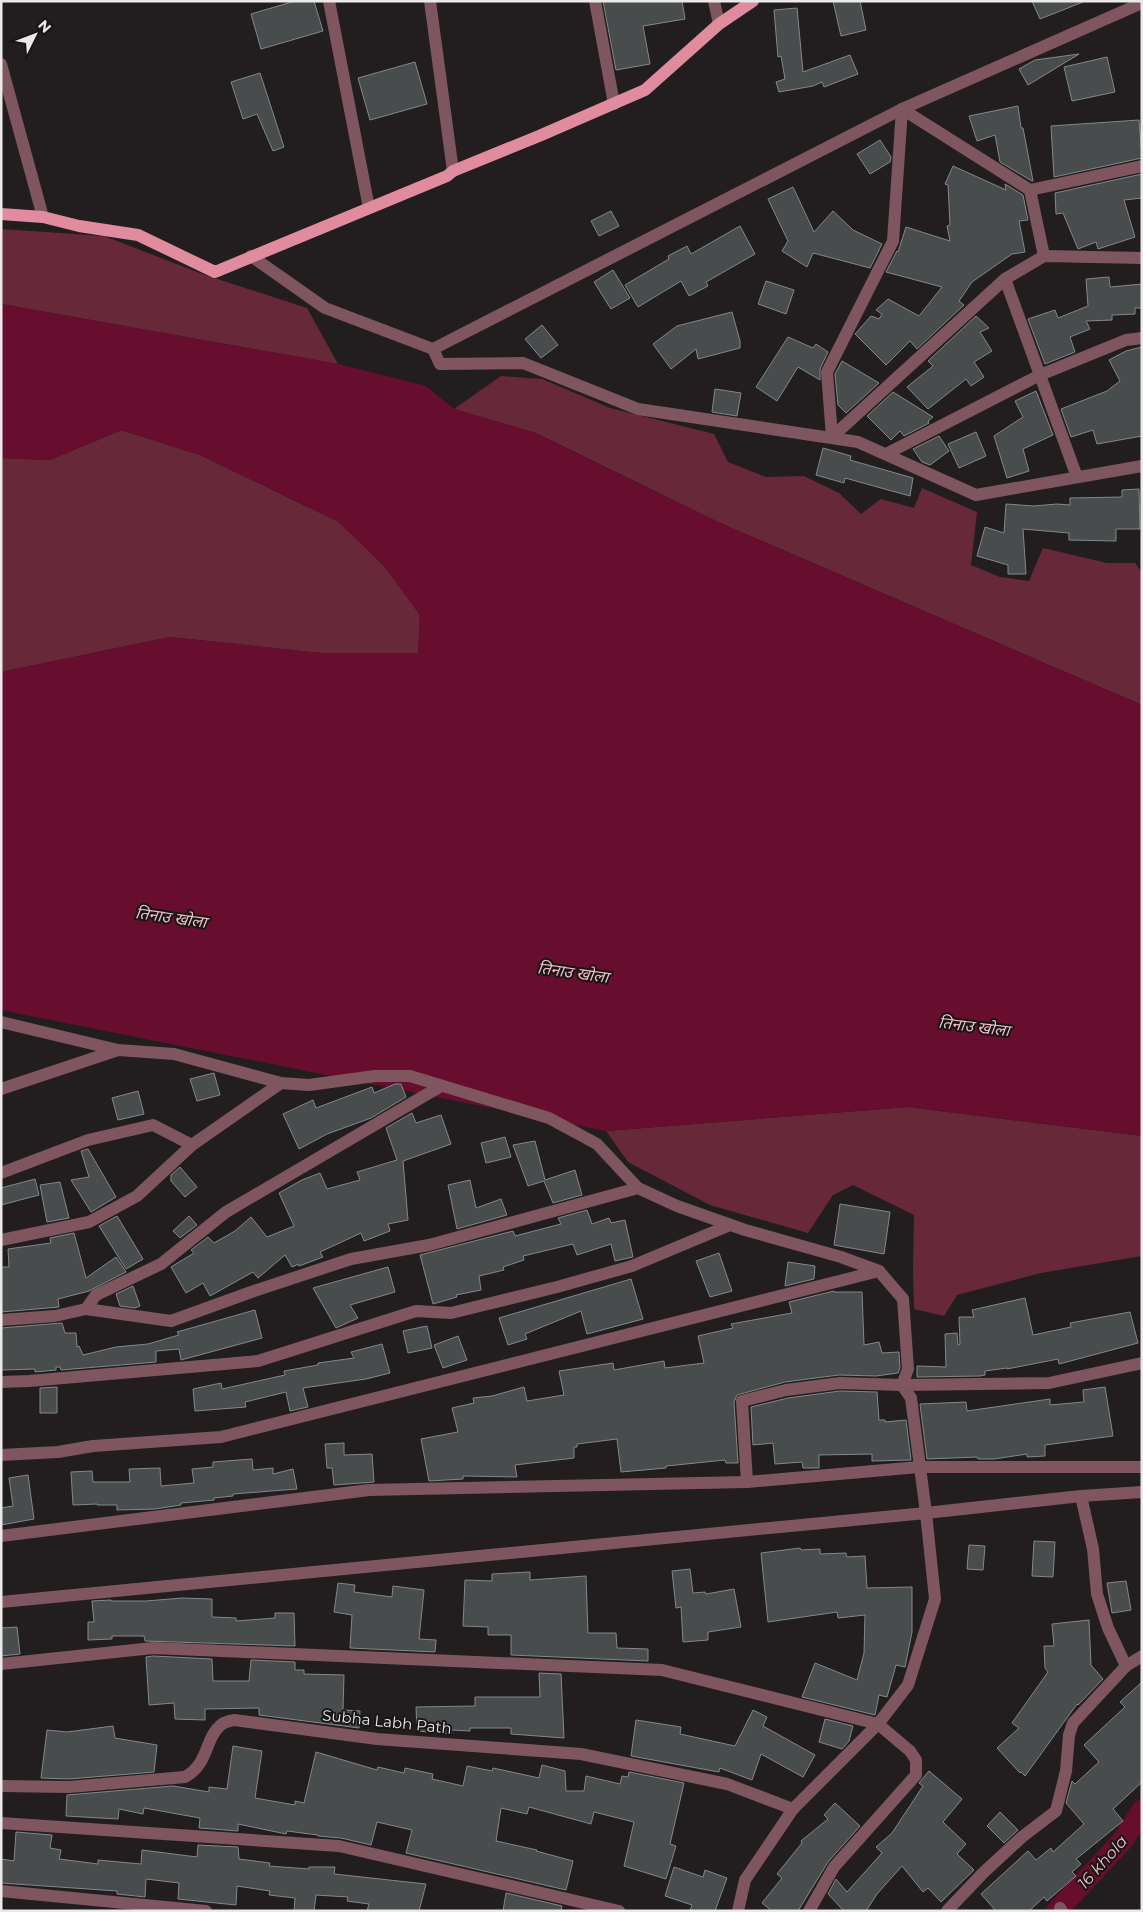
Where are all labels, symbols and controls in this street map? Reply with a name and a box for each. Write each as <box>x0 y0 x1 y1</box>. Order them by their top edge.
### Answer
north arrow <box>10 10 60 60</box>
text: N <box>34 16 55 37</box>
water label: तिनाउ खोला <box>134 903 210 932</box>
water label: तिनाउ खोला <box>536 958 612 987</box>
water label: तिनाउ खोला <box>937 1013 1013 1041</box>
street label: Subha Labh Path <box>321 1705 453 1738</box>
water label: 16 khola <box>1073 1832 1131 1893</box>

